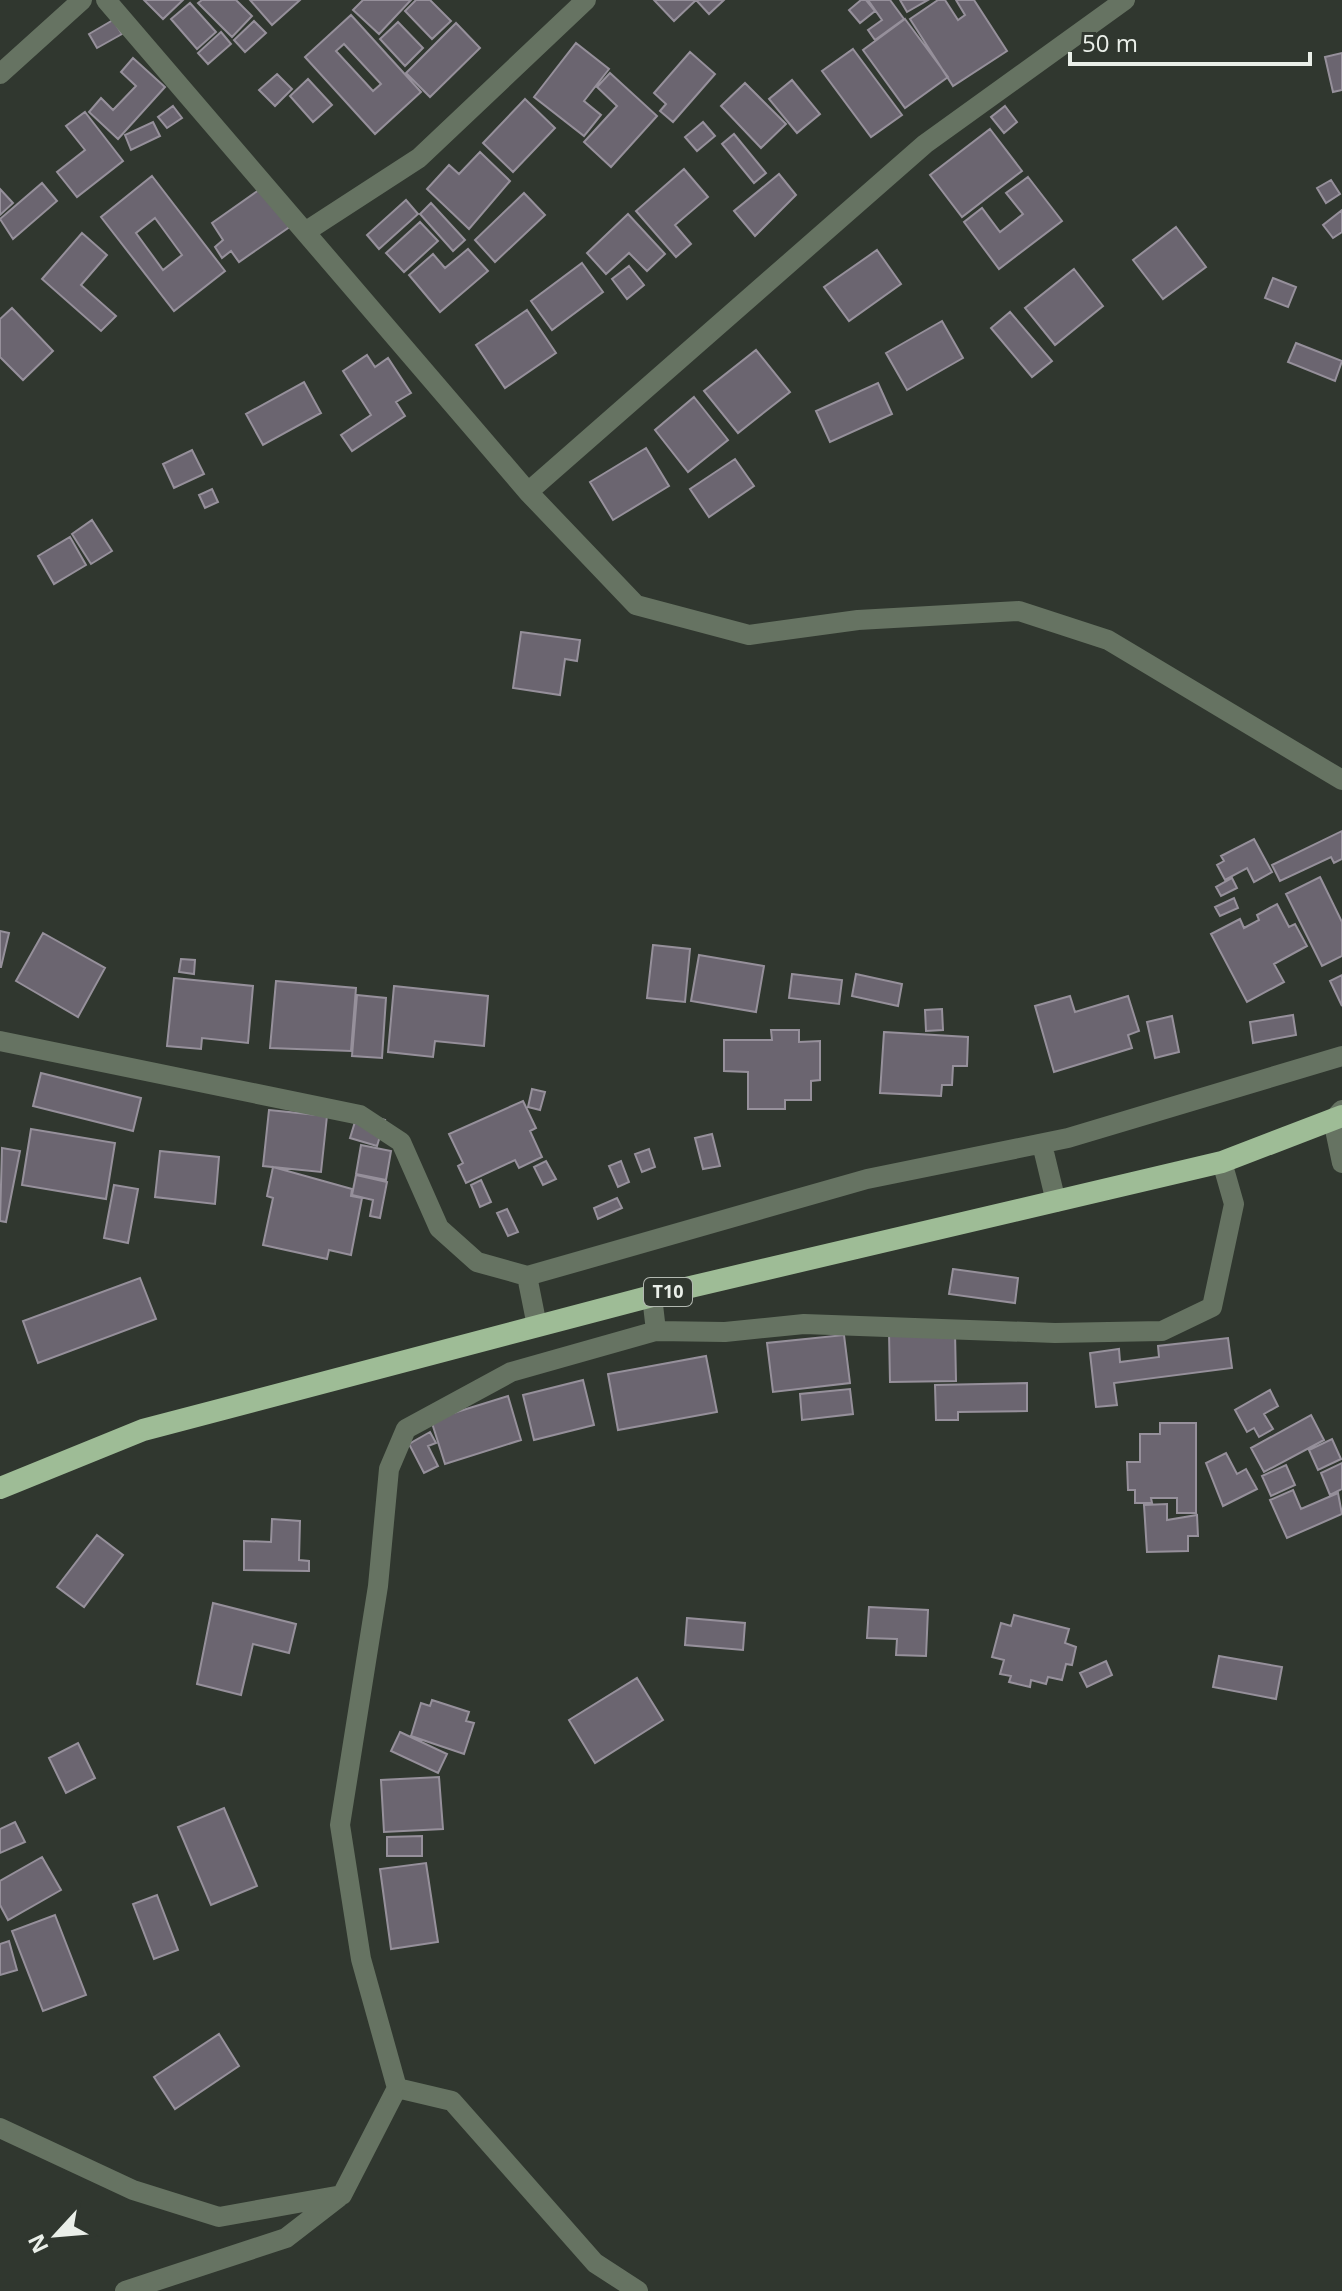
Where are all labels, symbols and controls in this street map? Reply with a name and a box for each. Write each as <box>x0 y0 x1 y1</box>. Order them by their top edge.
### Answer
scale bar <box>1070 16 1310 66</box>
text: 50 m <box>1082 26 1138 59</box>
road number: T10 <box>644 1278 692 1306</box>
north arrow <box>16 2195 96 2275</box>
text: N <box>20 2230 55 2259</box>

